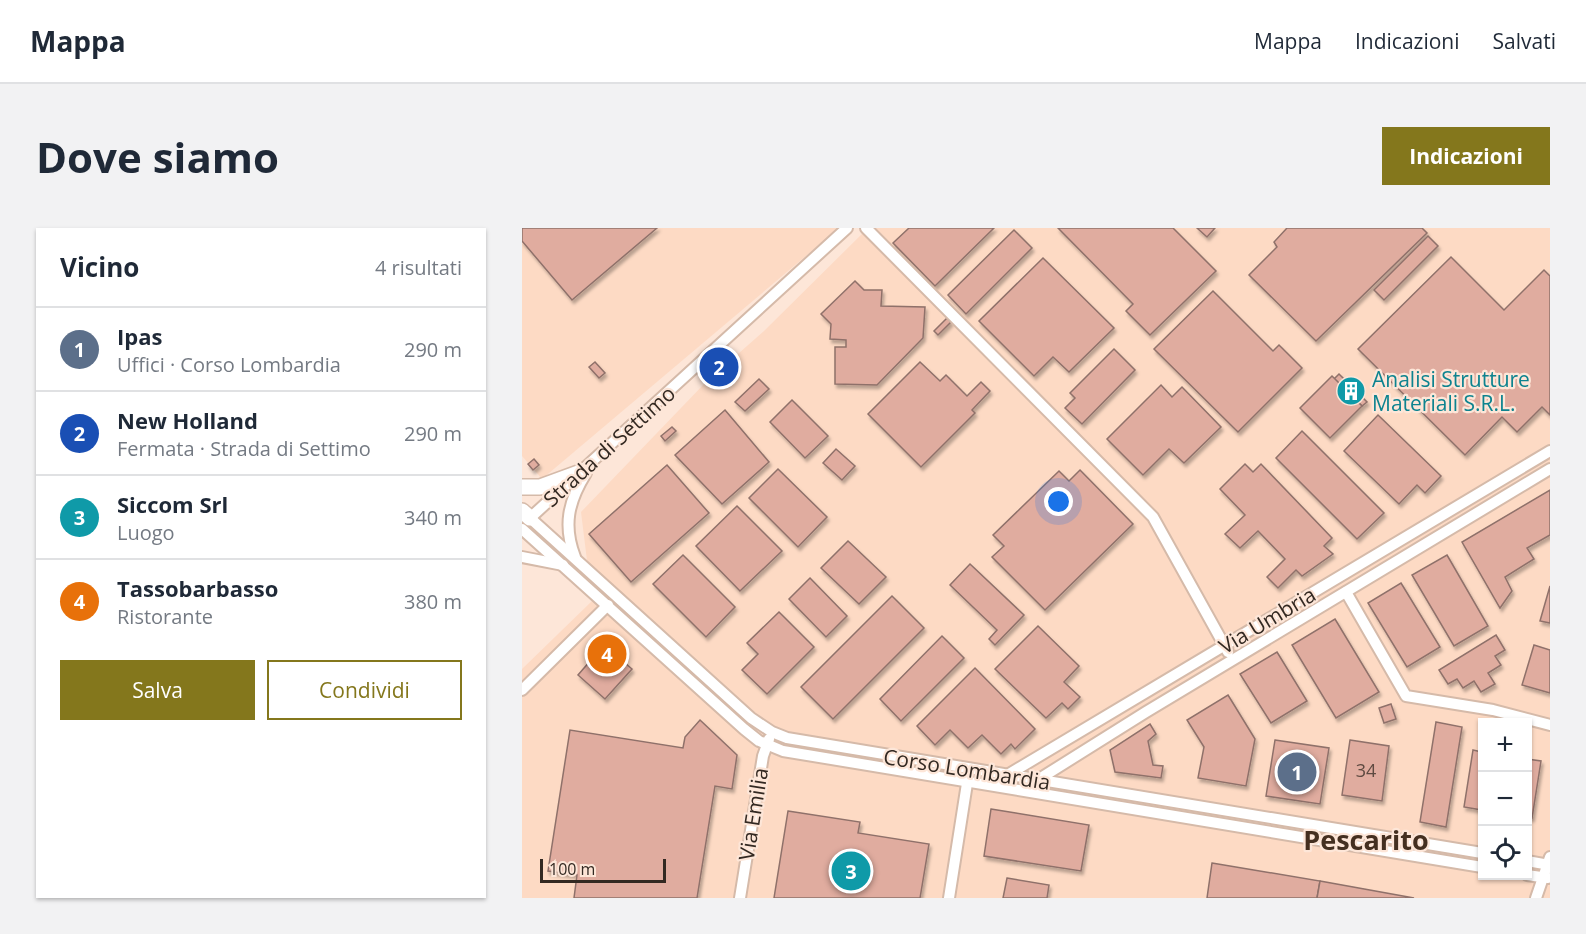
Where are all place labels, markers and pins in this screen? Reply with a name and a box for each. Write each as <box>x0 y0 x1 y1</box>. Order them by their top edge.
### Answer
pin: 2 <box>700 344 738 390</box>
place label: Analisi Strutture Materiali S.R.L. <box>1372 365 1530 417</box>
building icon: Analisi Strutture Materiali S.R.L. <box>1335 375 1367 407</box>
pin: 4 <box>588 632 626 676</box>
pin: 1 <box>1278 750 1316 794</box>
pin: 3 <box>832 848 870 894</box>

